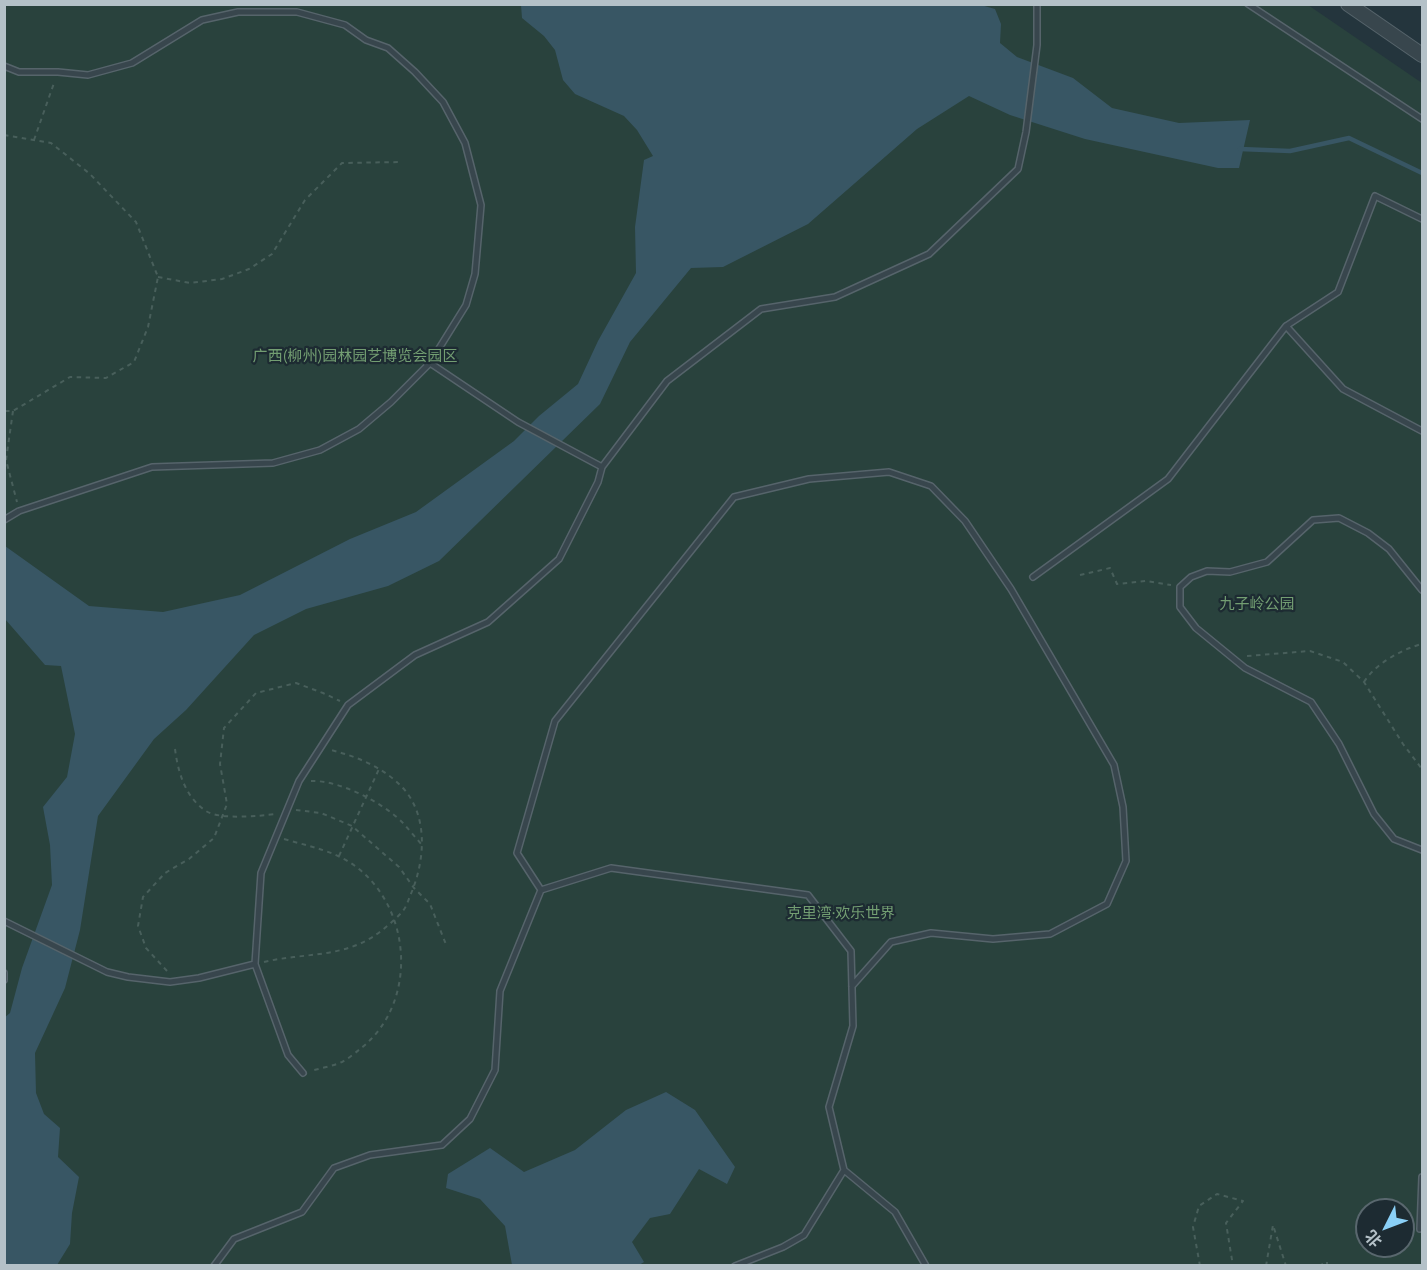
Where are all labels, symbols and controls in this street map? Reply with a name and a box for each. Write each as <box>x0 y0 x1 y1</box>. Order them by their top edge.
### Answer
park label: 广西(柳州)园林园艺博览会园区 <box>253 347 457 365</box>
park label: 九子岭公园 <box>1220 595 1294 613</box>
park label: 克里湾·欢乐世界 <box>787 904 895 922</box>
north arrow <box>1355 1198 1415 1258</box>
text: 北 <box>1361 1227 1385 1251</box>

